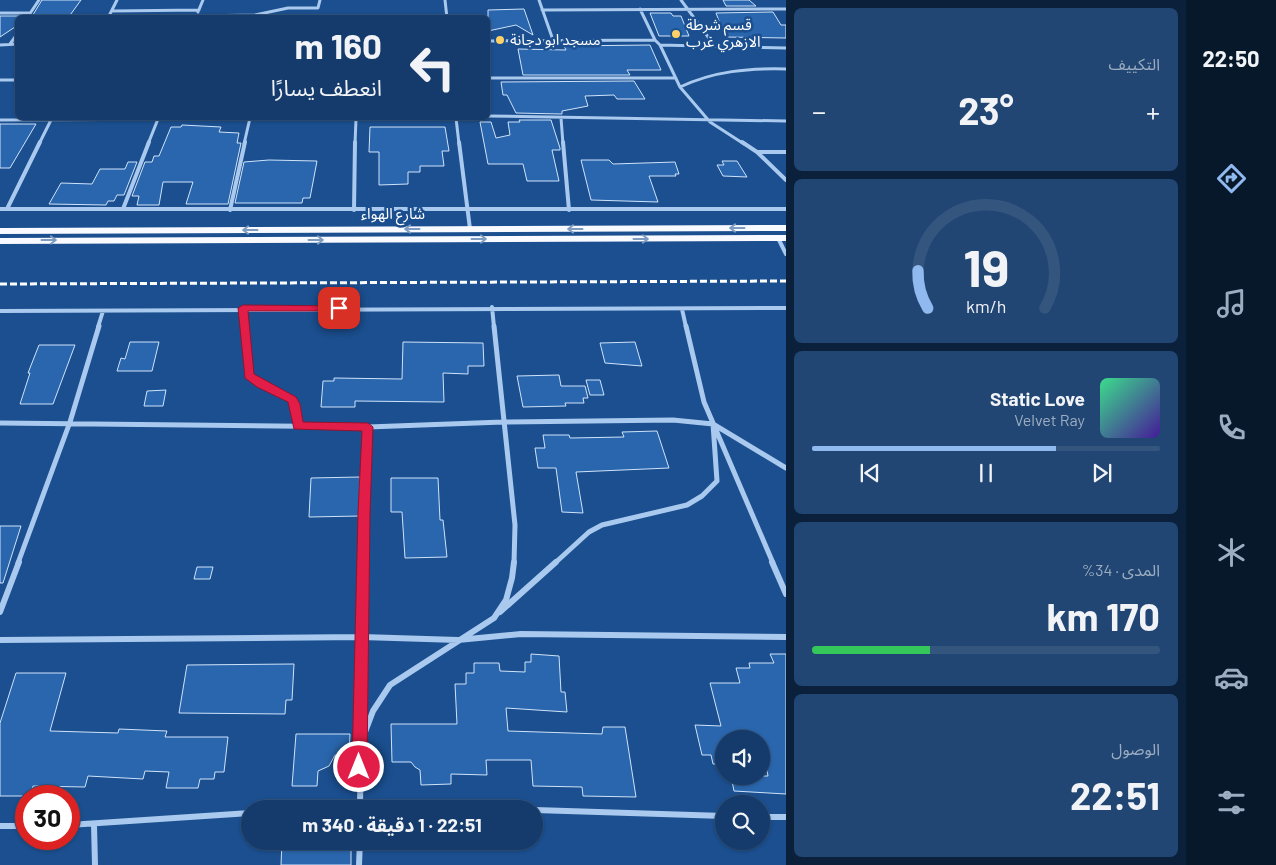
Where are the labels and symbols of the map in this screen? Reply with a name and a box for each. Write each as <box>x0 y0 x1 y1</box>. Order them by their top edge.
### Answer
place label: قسم شرطة الازهري غرب <box>686 15 761 53</box>
marker: قسم شرطة الازهري غرب <box>670 28 682 40</box>
place label: مسجد ابو دجانة <box>510 30 601 49</box>
marker: مسجد ابو دجانة <box>494 34 506 46</box>
street label: شارع الهواء <box>361 204 425 226</box>
one-way arrow <box>730 223 746 233</box>
one-way arrow <box>405 224 421 234</box>
one-way arrow <box>567 224 584 234</box>
one-way arrow <box>242 225 258 235</box>
one-way arrow <box>470 234 486 244</box>
one-way arrow <box>632 234 649 244</box>
one-way arrow <box>40 235 56 245</box>
one-way arrow <box>308 235 324 245</box>
pin <box>318 287 360 329</box>
position arrow <box>332 740 384 792</box>
speed limit sign: 30 <box>15 785 80 850</box>

